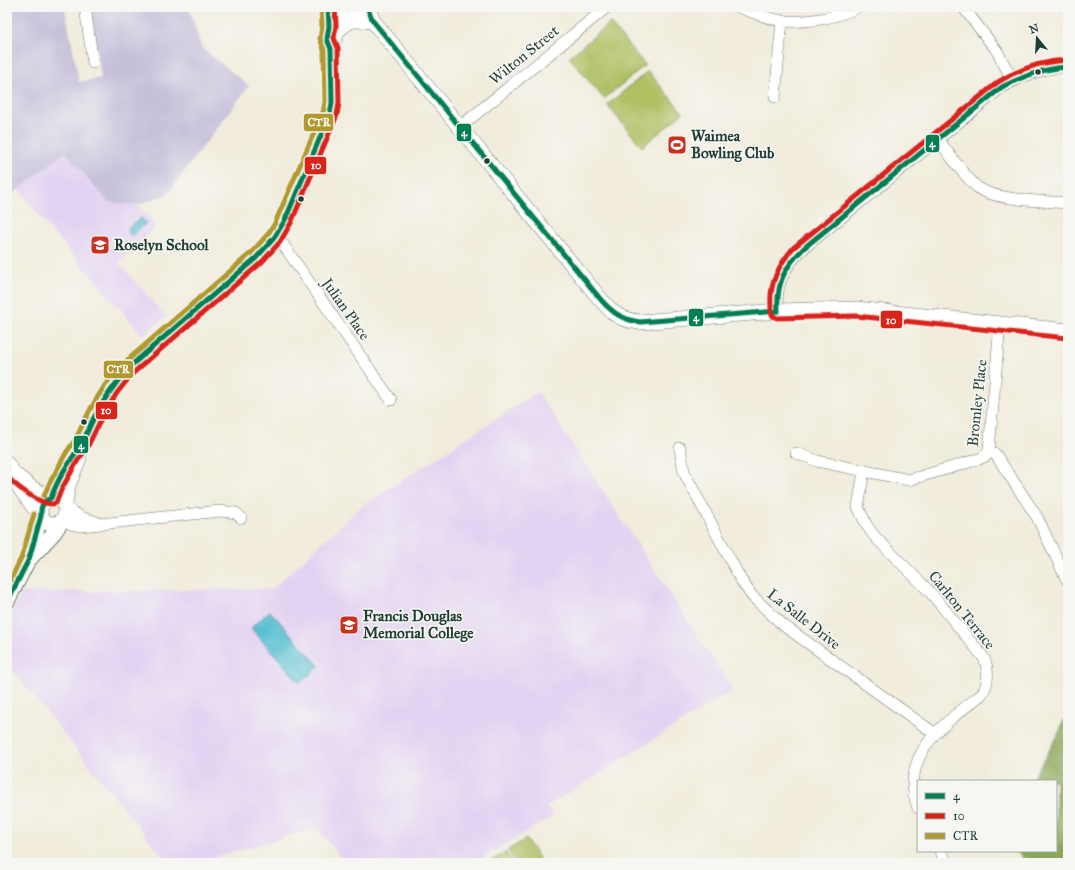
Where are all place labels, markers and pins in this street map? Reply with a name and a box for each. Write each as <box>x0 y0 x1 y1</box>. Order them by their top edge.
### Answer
unlabelled marker <box>1033 67 1043 77</box>
place label: Waimea Bowling Club <box>691 127 775 163</box>
sports icon: Waimea Bowling Club <box>666 134 688 156</box>
unlabelled marker <box>482 156 492 166</box>
unlabelled marker <box>296 194 306 204</box>
school or university icon: Roselyn School <box>89 234 111 256</box>
place label: Roselyn School <box>114 236 210 255</box>
unlabelled marker <box>79 417 89 427</box>
place label: Francis Douglas Memorial College <box>363 607 474 643</box>
school or university icon: Francis Douglas Memorial College <box>338 614 360 636</box>

